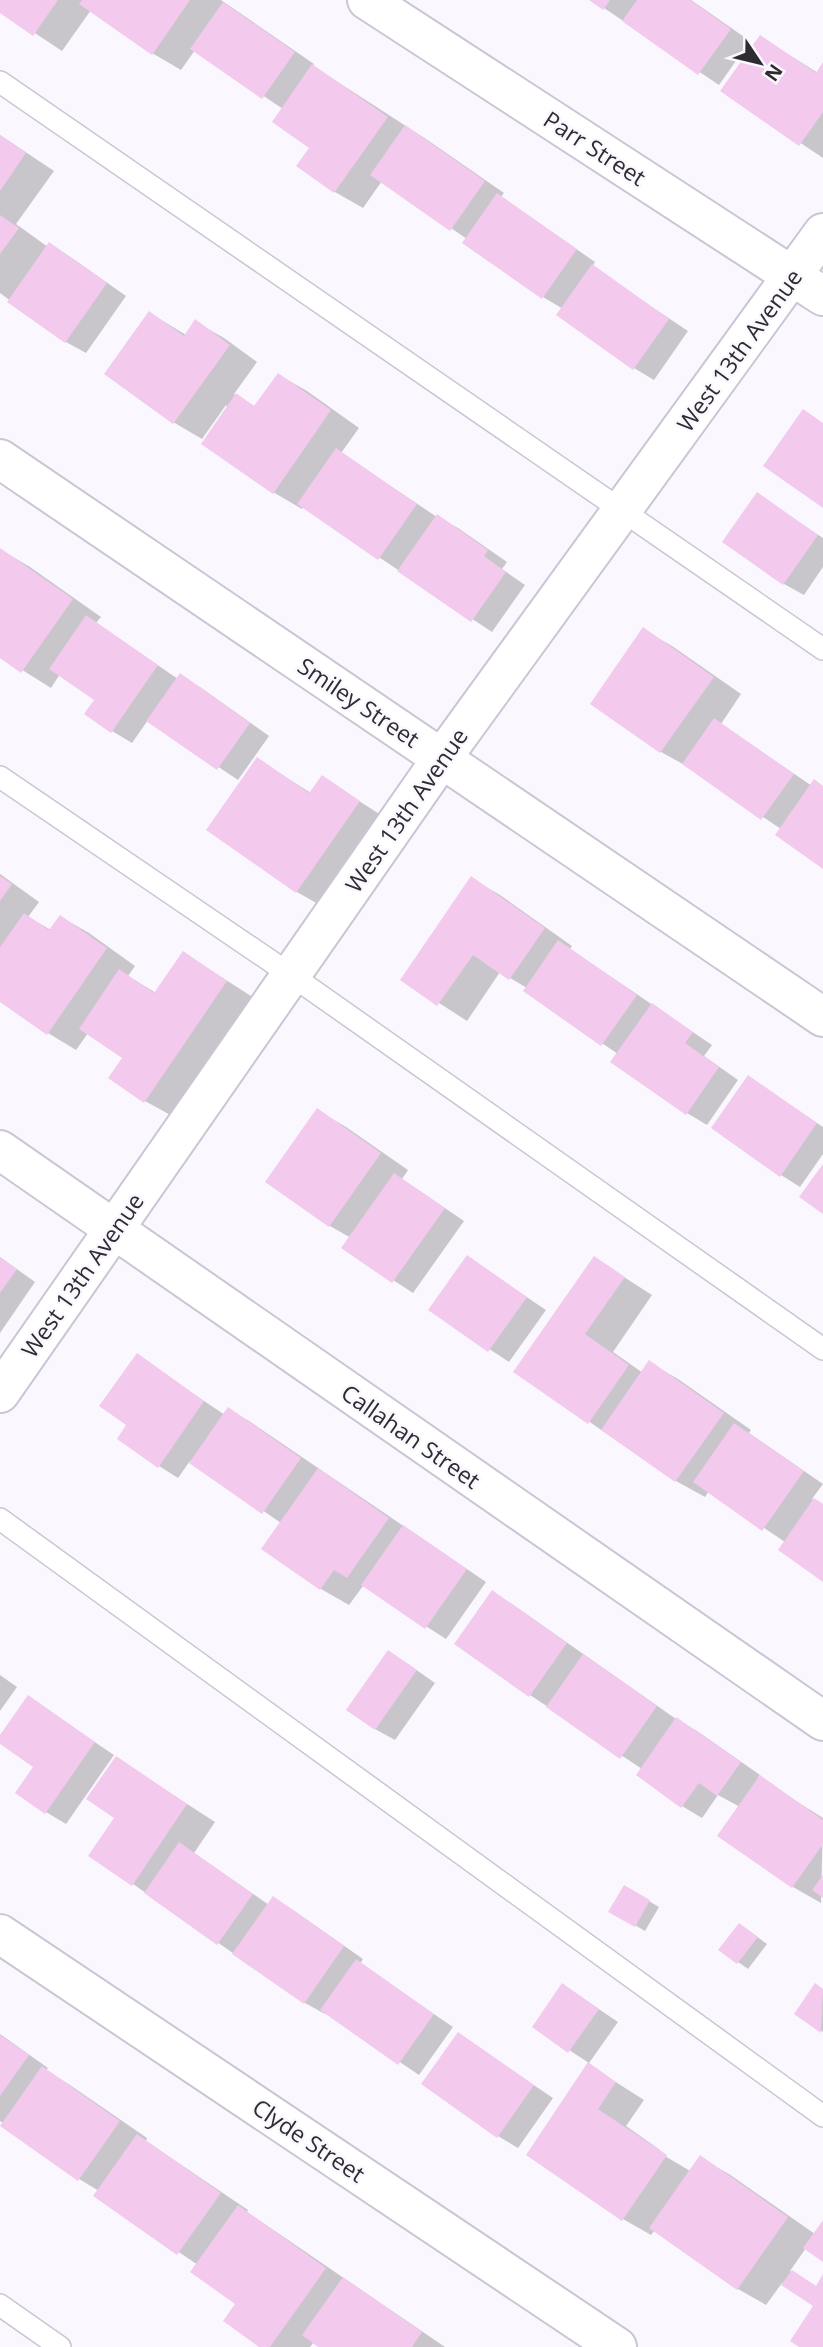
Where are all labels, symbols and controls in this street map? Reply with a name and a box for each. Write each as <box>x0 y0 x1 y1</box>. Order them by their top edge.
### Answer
north arrow <box>725 28 795 98</box>
text: N <box>759 59 789 87</box>
street label: Parr Street <box>538 103 652 193</box>
street label: West 13th Avenue <box>669 262 809 438</box>
street label: Smiley Street <box>292 650 426 754</box>
street label: West 13th Avenue <box>337 721 475 899</box>
street label: West 13th Avenue <box>13 1186 151 1364</box>
street label: Callahan Street <box>335 1376 487 1496</box>
street label: Clyde Street <box>247 2091 371 2189</box>

